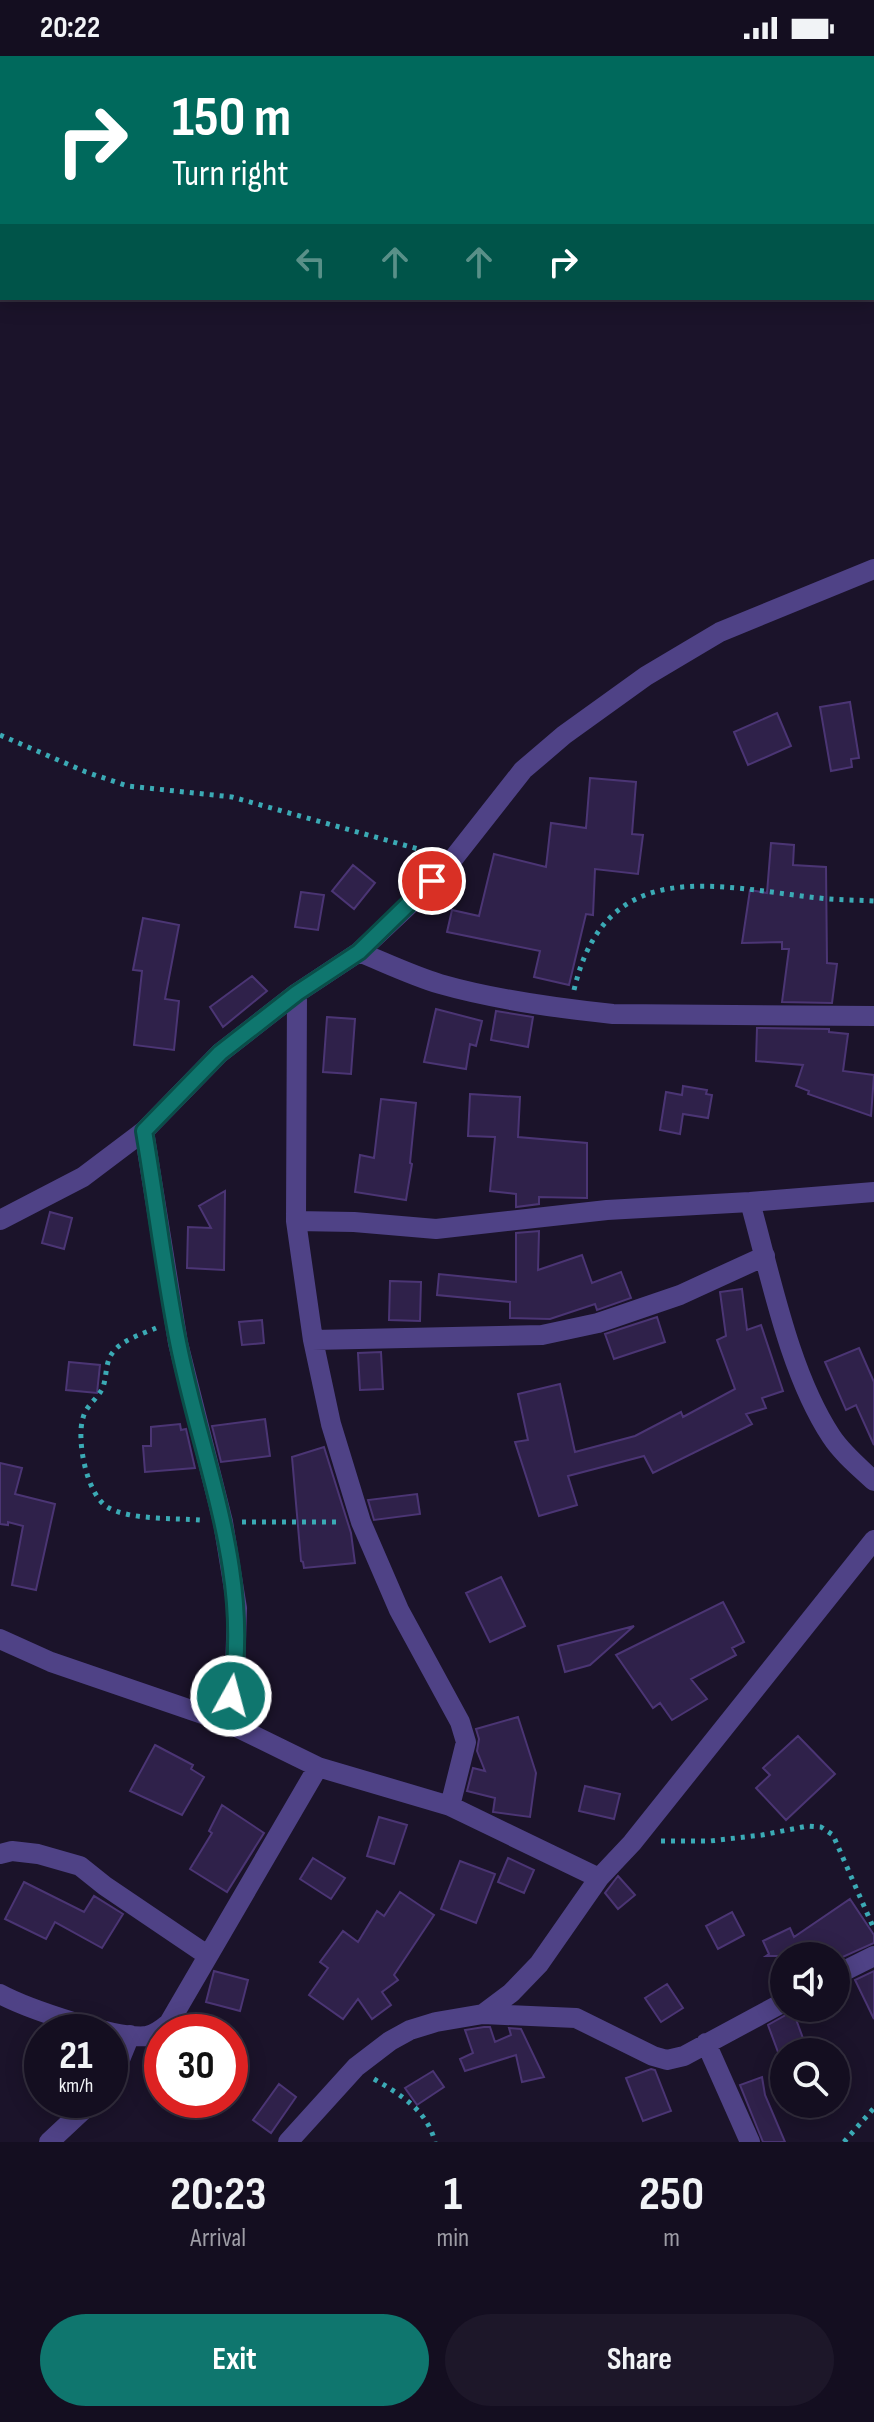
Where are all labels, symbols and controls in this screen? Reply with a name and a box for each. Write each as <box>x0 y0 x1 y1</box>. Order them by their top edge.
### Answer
text: 20:22 <box>40 10 100 46</box>
text: 150 m <box>172 85 291 152</box>
icon: right <box>40 88 144 192</box>
text: Turn right <box>172 153 289 196</box>
icon: left <box>289 240 333 284</box>
icon: ahead <box>373 240 417 284</box>
icon: ahead <box>457 240 501 284</box>
icon: right <box>541 240 585 284</box>
pin <box>398 847 466 915</box>
icon: arrive <box>410 859 454 903</box>
position arrow <box>189 1654 273 1738</box>
map controls <box>770 1942 850 2118</box>
button: sound <box>770 1942 850 2022</box>
speed limit sign: 30 <box>144 2014 248 2118</box>
text: 21 <box>59 2032 93 2080</box>
button: search <box>770 2038 850 2118</box>
text: km/h <box>59 2074 93 2098</box>
text: 20:23 <box>170 2166 267 2223</box>
text: 1 <box>443 2166 462 2223</box>
text: 250 <box>639 2166 704 2223</box>
text: Arrival <box>190 2223 246 2254</box>
text: min <box>436 2223 469 2254</box>
text: m <box>663 2223 680 2254</box>
button: Exit <box>40 2314 429 2406</box>
button: Share <box>445 2314 834 2406</box>

